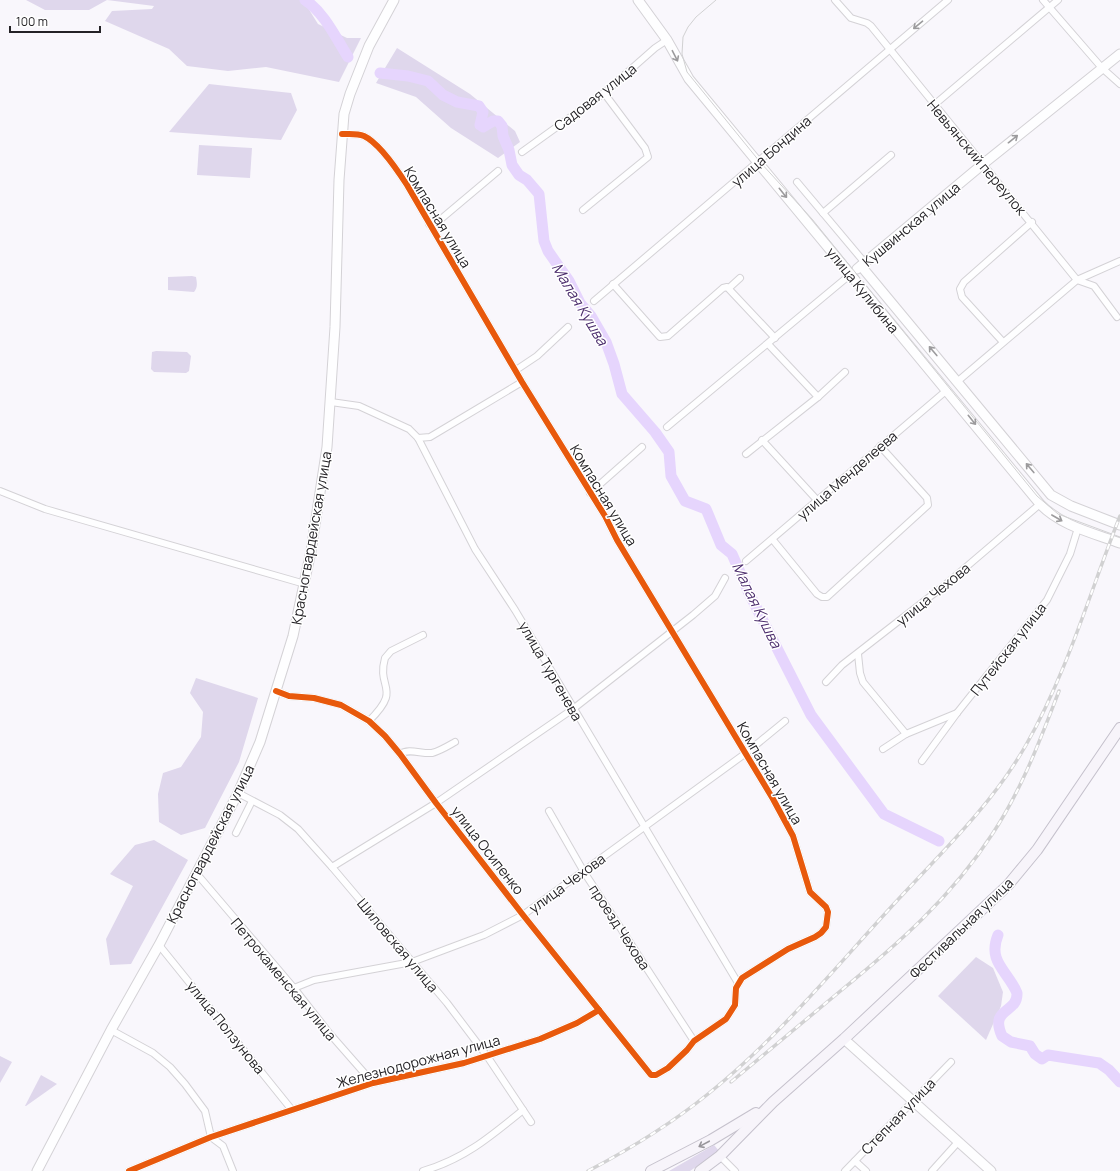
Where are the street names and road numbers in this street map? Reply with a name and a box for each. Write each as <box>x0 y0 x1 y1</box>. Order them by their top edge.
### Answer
street label: Садовая улица <box>550 59 640 135</box>
street label: Невьянский переулок <box>923 95 1032 219</box>
street label: улица Бондина <box>727 111 815 191</box>
street label: Компасная улица <box>400 163 476 271</box>
street label: Кушвинская улица <box>858 178 964 270</box>
street label: улица Кулибина <box>822 243 904 337</box>
street label: улица Менделеева <box>793 426 901 524</box>
street label: Компасная улица <box>566 441 642 549</box>
street label: Красногвардейская улица <box>286 450 336 626</box>
street label: улица Чехова <box>892 558 974 630</box>
street label: Путейская улица <box>966 599 1050 699</box>
street label: улица Тургенева <box>515 618 587 724</box>
street label: Компасная улица <box>733 718 807 828</box>
street label: Красногвардейская улица <box>162 761 258 927</box>
street label: улица Осипенко <box>447 802 529 898</box>
street label: улица Чехова <box>525 849 609 917</box>
street label: Фестивальная улица <box>905 873 1017 983</box>
street label: проезд Чехова <box>585 881 655 973</box>
street label: Шиловская улица <box>353 894 443 996</box>
street label: Петрокаменская улица <box>227 914 341 1044</box>
street label: улица Ползунова <box>183 976 269 1078</box>
street label: Железнодорожная улица <box>334 1030 502 1092</box>
street label: Степная улица <box>857 1074 939 1158</box>

